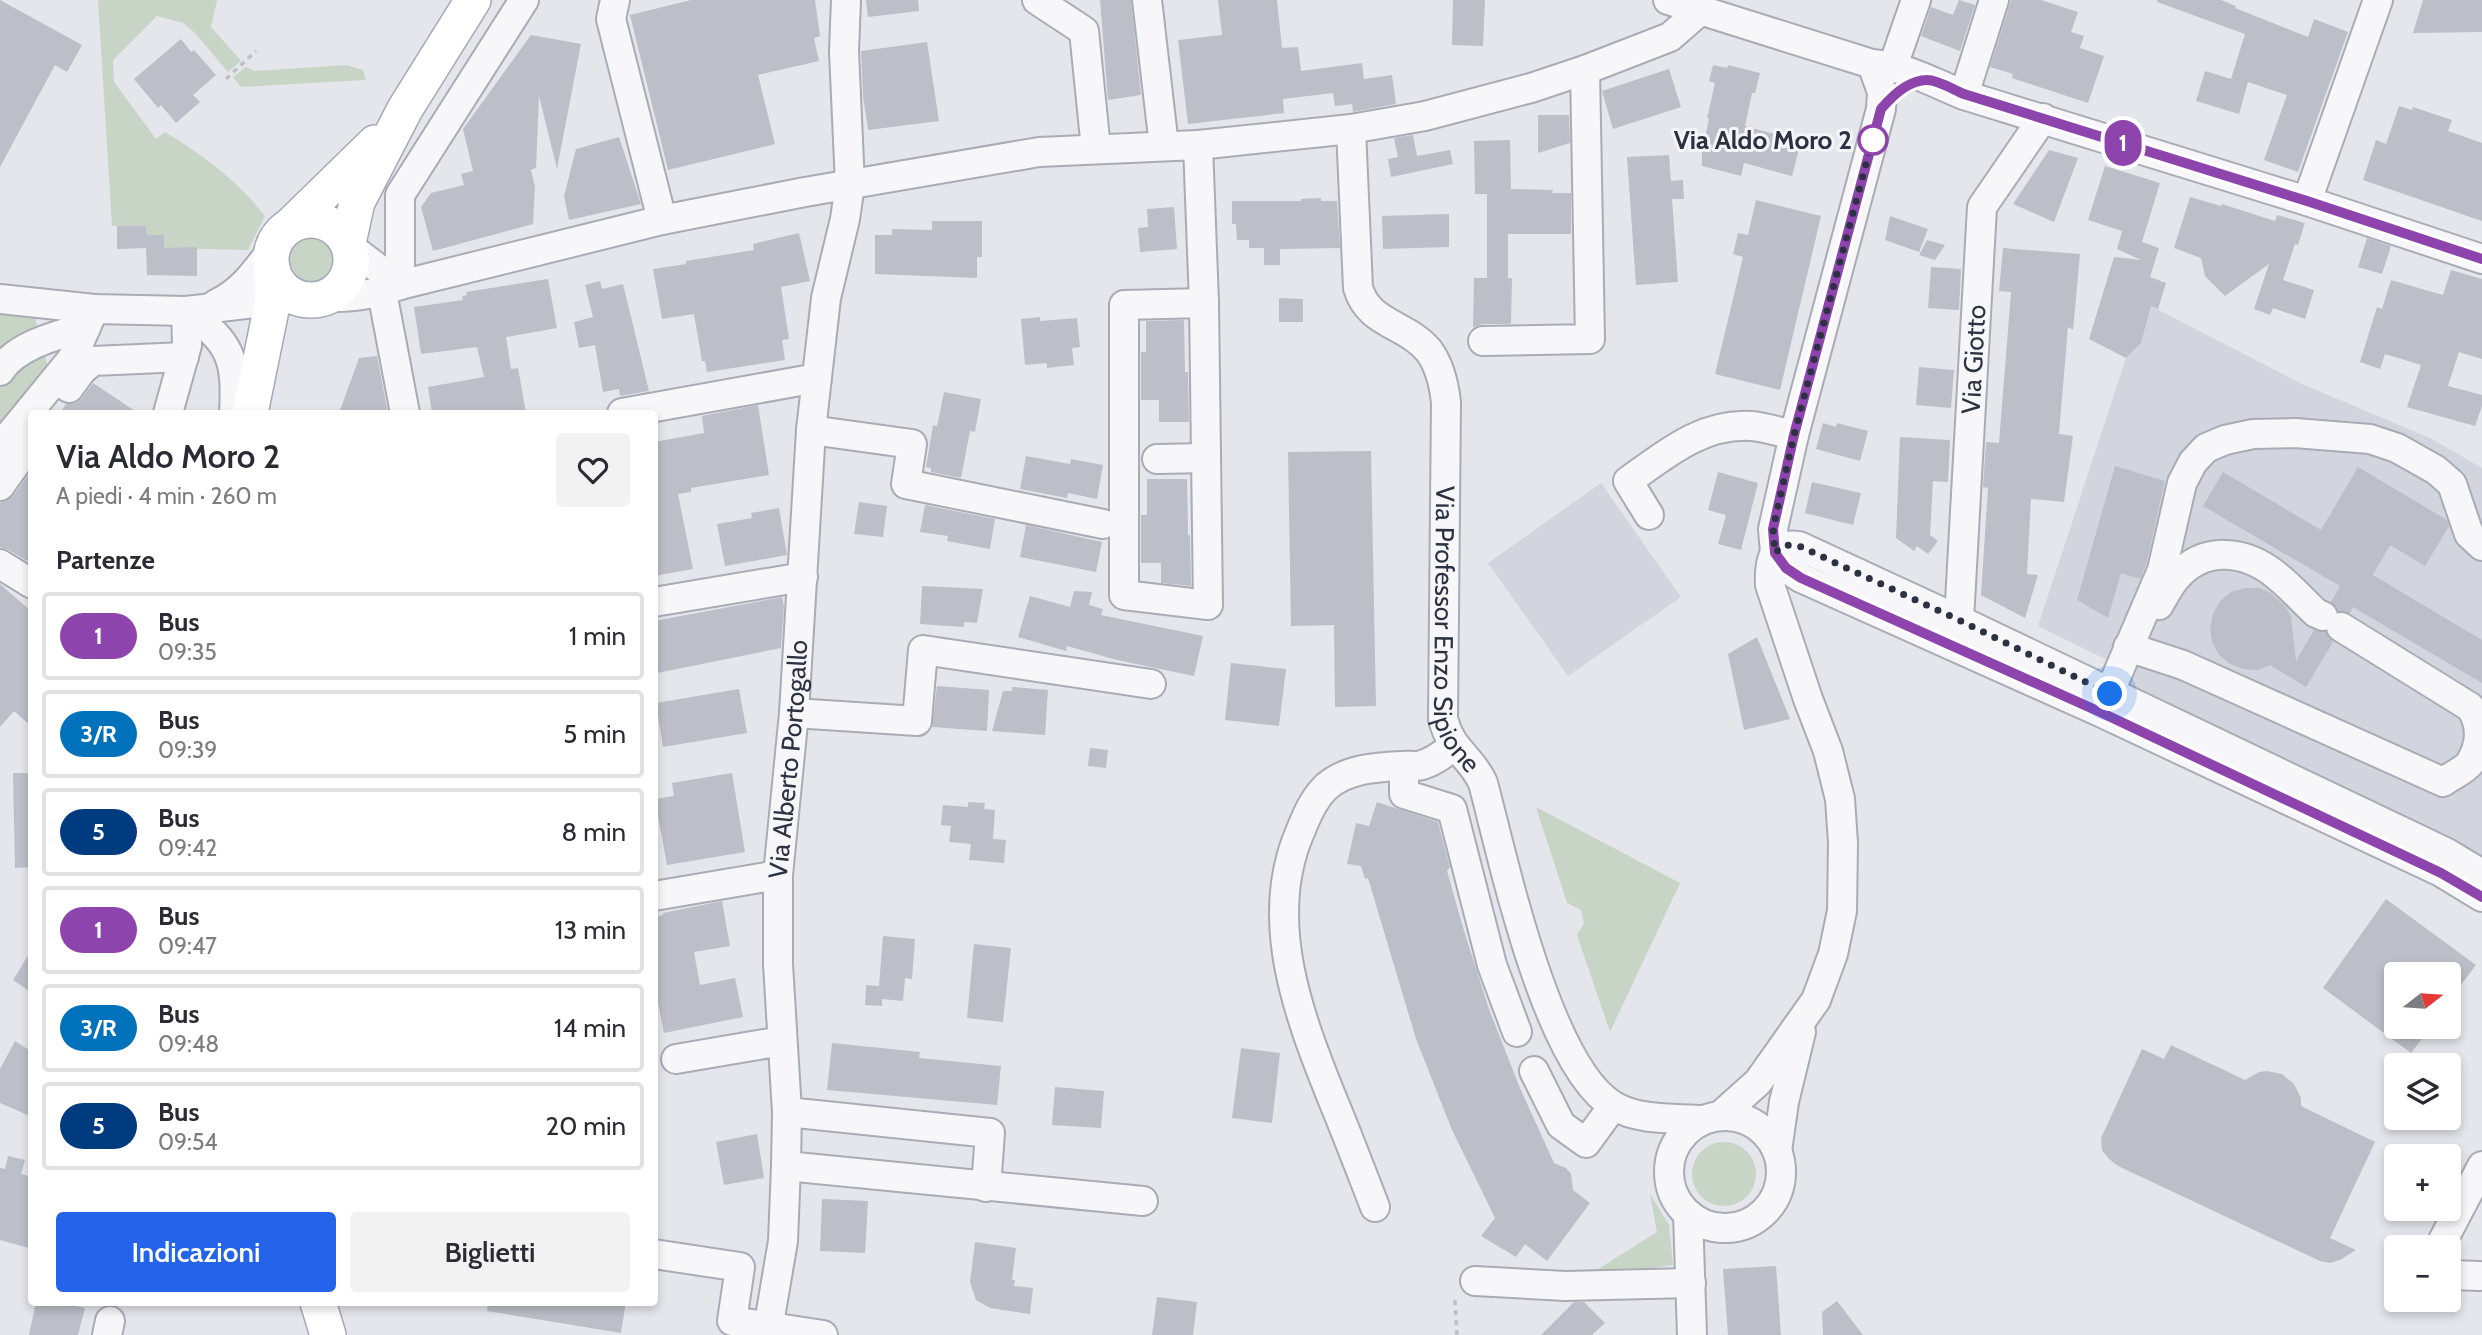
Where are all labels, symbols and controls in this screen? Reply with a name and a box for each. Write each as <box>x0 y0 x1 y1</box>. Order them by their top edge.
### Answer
line badge: 1 <box>2100 120 2146 166</box>
place label: Via Aldo Moro 2 <box>1674 124 1852 156</box>
marker: Via Aldo Moro 2 <box>1858 125 1888 155</box>
text: 1 <box>2119 128 2127 157</box>
street label: Via Giotto <box>1954 304 1993 415</box>
button: heart <box>556 433 630 507</box>
text: Via Aldo Moro 2 <box>56 436 280 476</box>
text: A piedi · 4 min · 260 m <box>56 482 277 510</box>
street label: Via Professor Enzo Sipione <box>1427 486 1487 779</box>
text: Partenze <box>56 544 155 576</box>
text: Bus <box>158 606 199 638</box>
text: 1 min <box>569 620 626 652</box>
text: 1 <box>94 621 103 650</box>
text: 09:35 <box>158 638 217 666</box>
street label: Via Alberto Portogallo <box>762 639 814 880</box>
your location <box>2092 676 2127 711</box>
text: Bus <box>158 704 199 736</box>
text: 5 min <box>563 718 626 750</box>
text: 3/R <box>80 719 117 748</box>
text: 09:39 <box>158 736 217 764</box>
text: Bus <box>158 802 199 834</box>
text: 8 min <box>562 816 626 848</box>
text: 5 <box>92 817 105 846</box>
text: 09:42 <box>158 834 217 862</box>
text: Bus <box>158 900 199 932</box>
text: 13 min <box>555 914 626 946</box>
text: 1 <box>94 915 103 944</box>
text: 09:47 <box>158 932 217 960</box>
north arrow <box>2384 962 2460 1040</box>
map controls <box>2384 962 2461 1312</box>
text: Bus <box>158 998 199 1030</box>
text: 14 min <box>554 1012 626 1044</box>
text: 3/R <box>80 1013 117 1042</box>
text: 09:48 <box>158 1030 219 1058</box>
button: layers <box>2384 1053 2461 1130</box>
text: Bus <box>158 1096 199 1128</box>
text: 20 min <box>546 1110 626 1142</box>
text: 5 <box>92 1111 105 1140</box>
text: 09:54 <box>158 1128 218 1156</box>
button: + <box>2384 1144 2461 1221</box>
button: Indicazioni <box>56 1212 336 1292</box>
button: Biglietti <box>350 1212 630 1292</box>
button: − <box>2384 1235 2461 1312</box>

